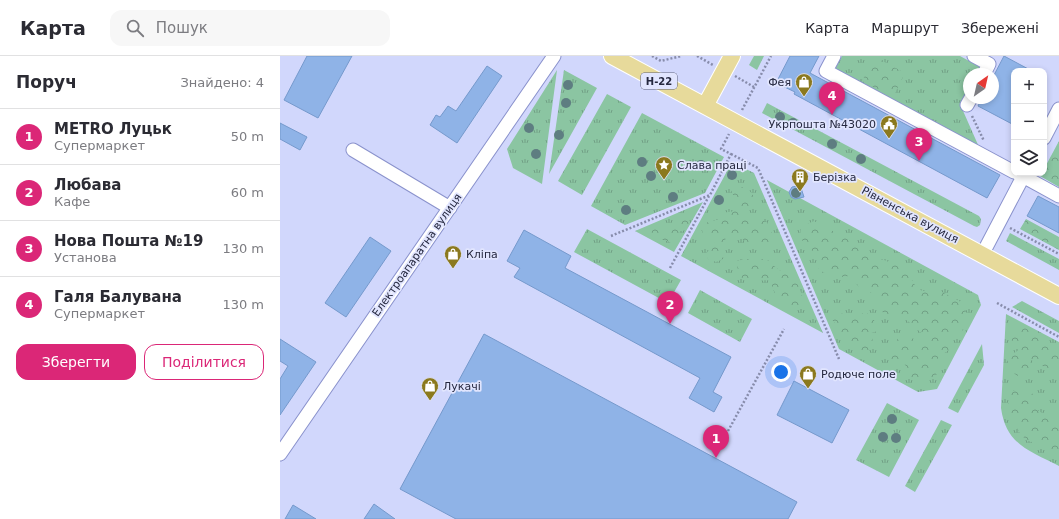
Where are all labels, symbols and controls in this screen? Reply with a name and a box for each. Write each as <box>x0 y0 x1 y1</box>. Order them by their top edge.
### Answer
search box <box>110 10 390 46</box>
text: Карта <box>20 17 86 39</box>
icon: search <box>124 17 146 39</box>
text: Пошук <box>156 19 208 37</box>
text: Карта <box>805 20 849 36</box>
text: Маршрут <box>871 20 939 36</box>
text: Збережені <box>961 20 1039 36</box>
north arrow <box>963 68 999 104</box>
map controls <box>1011 68 1047 176</box>
button: + <box>1011 68 1047 104</box>
text: Поруч <box>16 72 77 92</box>
shop icon: Фея <box>794 72 814 97</box>
road number: Н-22 <box>641 73 677 89</box>
text: Знайдено: 4 <box>181 75 264 90</box>
place label: Фея <box>768 76 791 89</box>
pin: 4 <box>819 82 845 115</box>
button: − <box>1011 104 1047 140</box>
public building icon: Укрпошта №43020 <box>879 114 899 139</box>
place label: Укрпошта №43020 <box>769 118 876 131</box>
text: METRO Луцьк <box>54 120 172 138</box>
pin: 3 <box>906 128 932 161</box>
text: 1 <box>24 129 34 144</box>
text: 50 m <box>231 129 264 144</box>
text: Супермаркет <box>54 138 145 153</box>
button: layers <box>1011 140 1047 176</box>
place icon: Слава праці <box>654 155 674 180</box>
place label: Слава праці <box>677 159 747 172</box>
building icon: Берізка <box>790 167 810 192</box>
place label: Берізка <box>813 171 857 184</box>
text: Любава <box>54 176 121 194</box>
street label: Рівненська вулиця <box>859 184 961 246</box>
text: 2 <box>24 185 34 200</box>
text: 60 m <box>231 185 264 200</box>
street label: Електроапаратна вулиця <box>370 191 464 319</box>
text: Кафе <box>54 194 90 209</box>
text: Нова Пошта №19 <box>54 232 203 250</box>
text: 3 <box>24 241 34 256</box>
text: 130 m <box>222 241 264 256</box>
shop icon: Кліпа <box>443 244 463 269</box>
place label: Кліпа <box>466 248 498 261</box>
text: Установа <box>54 250 117 265</box>
text: Галя Балувана <box>54 288 182 306</box>
pin: 2 <box>657 291 683 324</box>
text: 4 <box>24 297 34 312</box>
text: 130 m <box>222 297 264 312</box>
text: Супермаркет <box>54 306 145 321</box>
button: Зберегти <box>16 344 136 380</box>
button: Поділитися <box>144 344 264 380</box>
your location <box>771 362 791 382</box>
shop icon: Родюче поле <box>798 364 818 389</box>
place label: Родюче поле <box>821 368 896 381</box>
shop icon: Лукачі <box>420 376 440 401</box>
place label: Лукачі <box>443 380 481 393</box>
pin: 1 <box>703 425 729 458</box>

